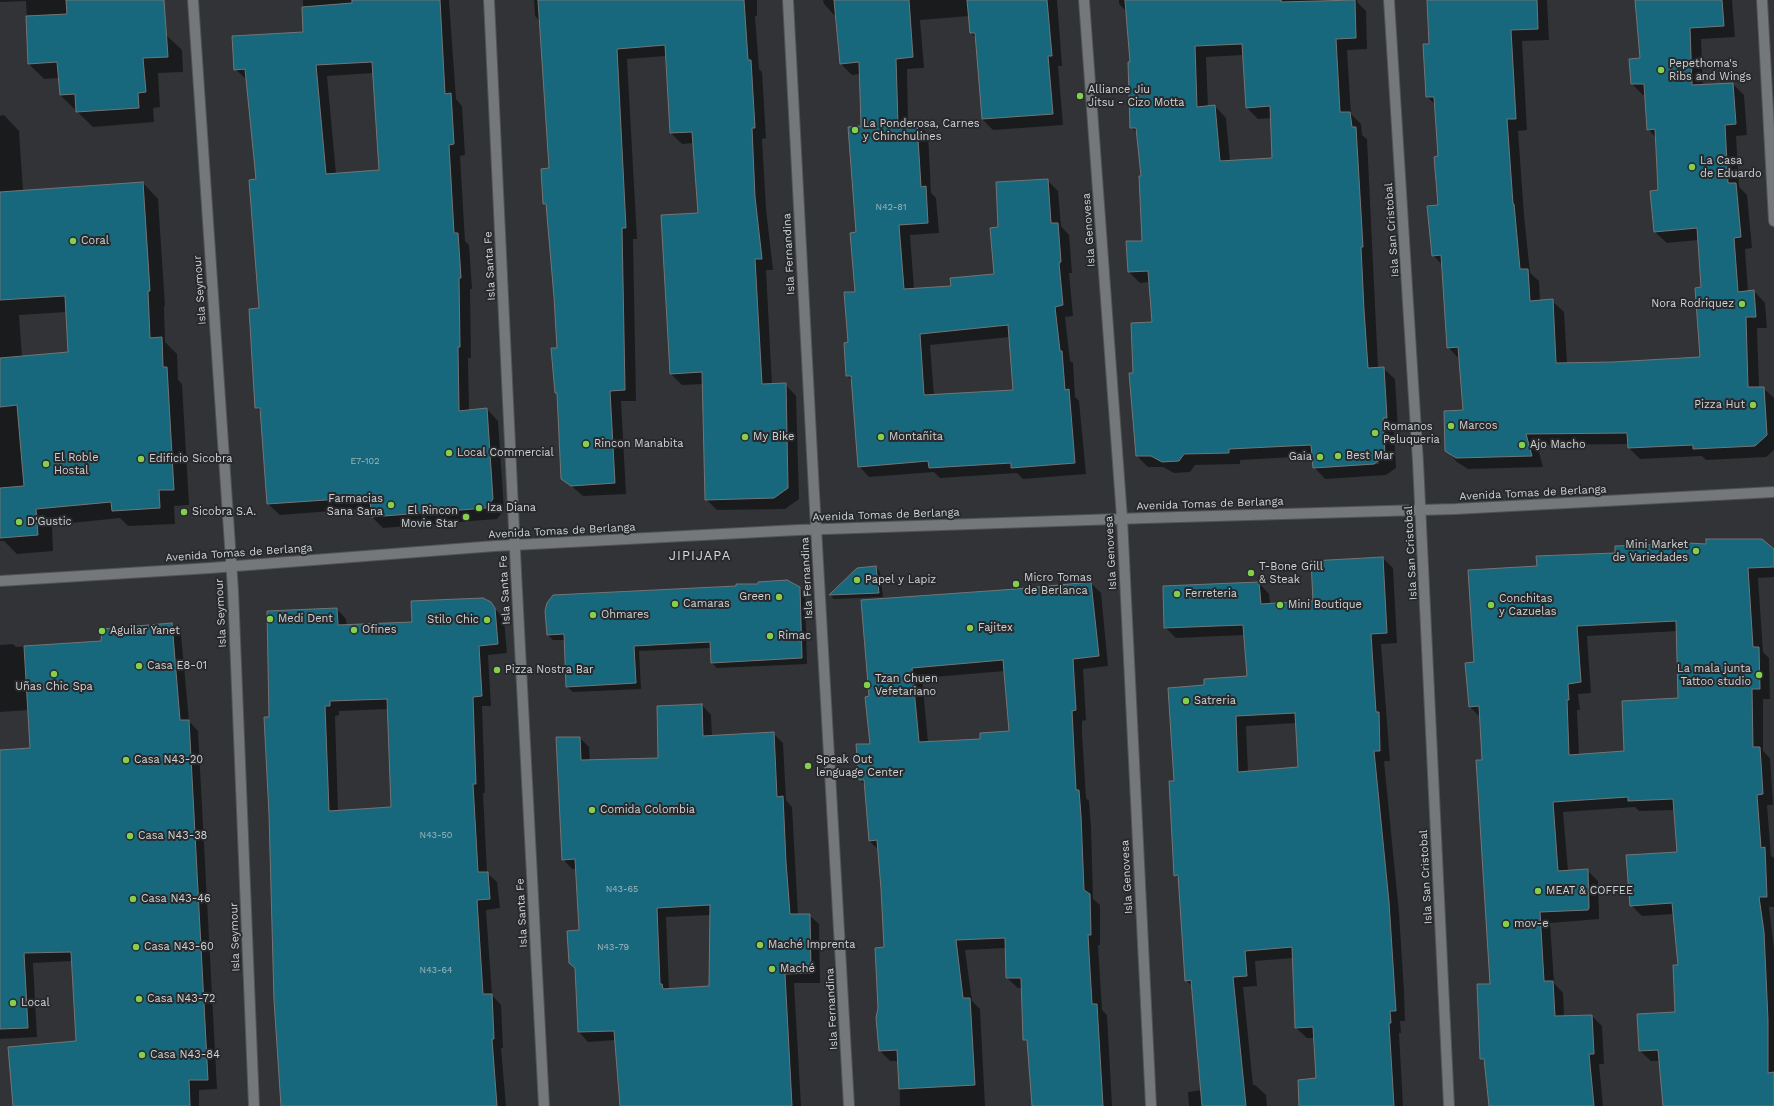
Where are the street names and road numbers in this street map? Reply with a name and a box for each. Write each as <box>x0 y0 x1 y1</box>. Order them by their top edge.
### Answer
street label: Isla San Cristobal <box>1382 182 1402 278</box>
street label: Isla Genovesa <box>1080 193 1098 267</box>
street label: Isla Fernandina <box>780 213 798 295</box>
street label: Isla Santa Fe <box>482 231 498 301</box>
street label: Isla Seymour <box>191 255 209 325</box>
street label: Avenida Tomas de Berlanga <box>1459 483 1607 503</box>
street label: Avenida Tomas de Berlanga <box>1136 495 1284 513</box>
street label: Isla San Cristobal <box>1402 505 1420 601</box>
street label: Avenida Tomas de Berlanga <box>812 506 960 524</box>
street label: Isla Genovesa <box>1102 516 1120 590</box>
street label: Avenida Tomas de Berlanga <box>488 521 636 541</box>
street label: Isla Fernandina <box>798 537 816 619</box>
street label: Avenida Tomas de Berlanga <box>165 541 313 565</box>
street label: Isla Santa Fe <box>497 555 513 625</box>
street label: Isla Seymour <box>213 578 229 648</box>
street label: Isla San Cristobal <box>1417 829 1435 925</box>
street label: Isla Genovesa <box>1118 840 1136 914</box>
street label: Isla Santa Fe <box>514 878 530 948</box>
street label: Isla Seymour <box>227 902 243 972</box>
street label: Isla Fernandina <box>823 968 841 1050</box>

